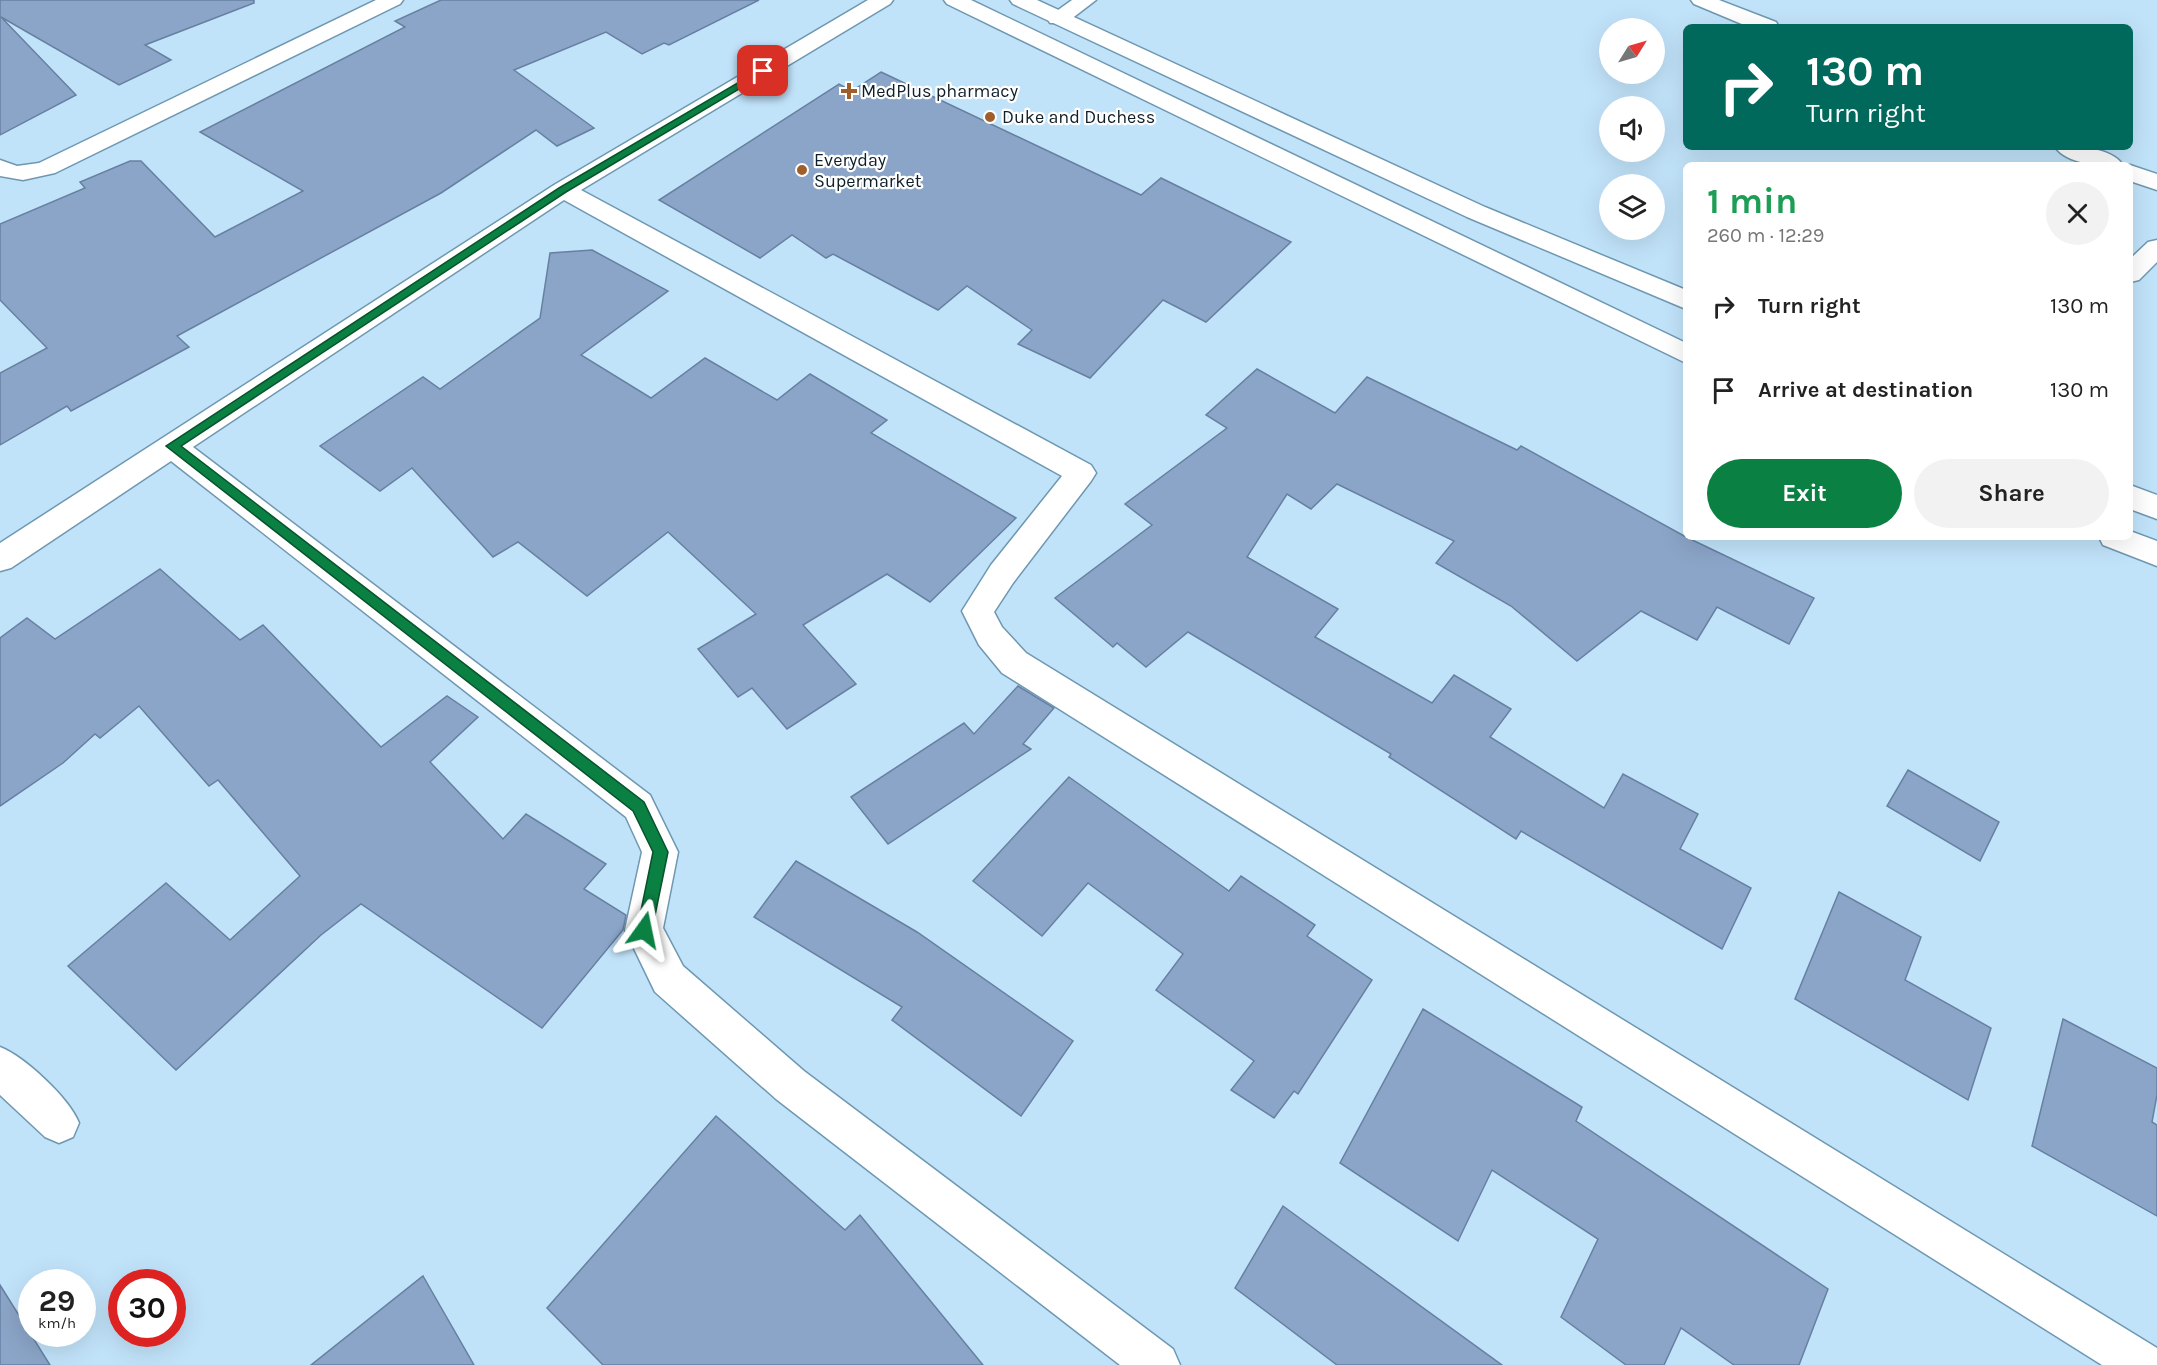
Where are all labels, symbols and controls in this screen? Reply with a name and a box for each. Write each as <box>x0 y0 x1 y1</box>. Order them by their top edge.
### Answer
north arrow <box>1599 18 1665 84</box>
map controls <box>1599 18 1665 240</box>
pin <box>737 45 788 96</box>
text: 130 m <box>1806 46 1924 96</box>
icon: right <box>1707 48 1785 126</box>
icon: arrive <box>746 54 779 87</box>
place label: MedPlus pharmacy <box>861 80 1019 102</box>
marker: MedPlus pharmacy <box>842 84 856 98</box>
button: sound <box>1599 96 1665 162</box>
text: Turn right <box>1806 97 1926 129</box>
place label: Duke and Duchess <box>1002 106 1155 128</box>
marker: Duke and Duchess <box>983 110 997 124</box>
place label: Everyday Supermarket <box>814 149 922 192</box>
marker: Everyday Supermarket <box>795 163 809 177</box>
button: layers <box>1599 174 1665 240</box>
text: 1 min <box>1707 180 1797 222</box>
button: close <box>2046 182 2109 245</box>
text: 260 m · 12:29 <box>1707 224 1824 247</box>
icon: right <box>1707 290 1740 323</box>
text: Turn right <box>1758 293 1861 319</box>
text: 130 m <box>2050 293 2109 319</box>
icon: arrive <box>1707 374 1740 407</box>
text: Arrive at destination <box>1758 377 1973 403</box>
text: 130 m <box>2050 377 2109 403</box>
button: Exit <box>1707 459 1902 528</box>
button: Share <box>1914 459 2109 528</box>
position arrow <box>612 898 676 962</box>
speed limit sign: 30 <box>108 1269 186 1347</box>
text: 29 <box>39 1283 75 1319</box>
text: km/h <box>38 1314 76 1332</box>

